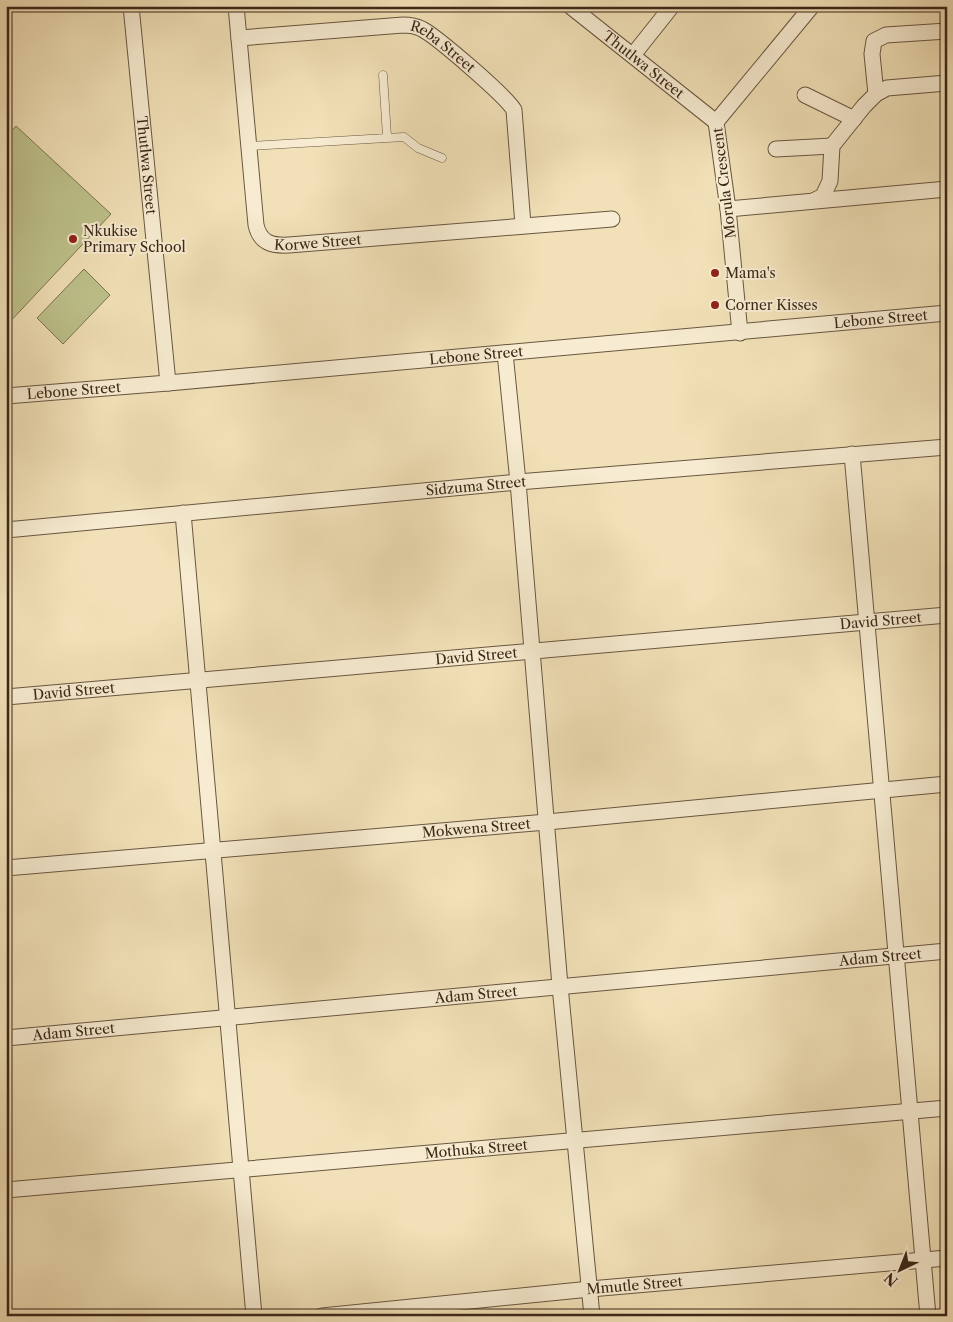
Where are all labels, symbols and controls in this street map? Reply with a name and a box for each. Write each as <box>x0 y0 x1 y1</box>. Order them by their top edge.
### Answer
street label: Reba Street <box>408 17 479 76</box>
street label: Thutlwa Street <box>599 27 688 102</box>
street label: Thutlwa Street <box>133 115 160 215</box>
street label: Morula Crescent <box>708 127 740 239</box>
place label: Nkukise Primary School <box>83 222 186 256</box>
street label: Korwe Street <box>273 230 362 254</box>
marker: Nkukise Primary School <box>67 233 79 245</box>
place label: Mama's <box>725 264 776 282</box>
marker: Mama's <box>709 267 721 279</box>
place label: Corner Kisses <box>725 296 818 314</box>
marker: Corner Kisses <box>709 299 721 311</box>
street label: Lebone Street <box>833 306 928 332</box>
street label: Lebone Street <box>429 342 524 368</box>
street label: Lebone Street <box>26 378 121 403</box>
street label: Sidzuma Street <box>425 472 527 500</box>
street label: David Street <box>839 608 922 633</box>
street label: David Street <box>435 643 518 669</box>
street label: David Street <box>32 679 116 704</box>
street label: Mokwena Street <box>421 814 531 842</box>
street label: Adam Street <box>837 944 922 970</box>
street label: Adam Street <box>433 982 518 1007</box>
street label: Adam Street <box>31 1019 116 1045</box>
street label: Mothuka Street <box>424 1136 528 1162</box>
north arrow <box>876 1244 926 1294</box>
text: N <box>881 1269 902 1290</box>
street label: Mmutle Street <box>586 1272 683 1298</box>

